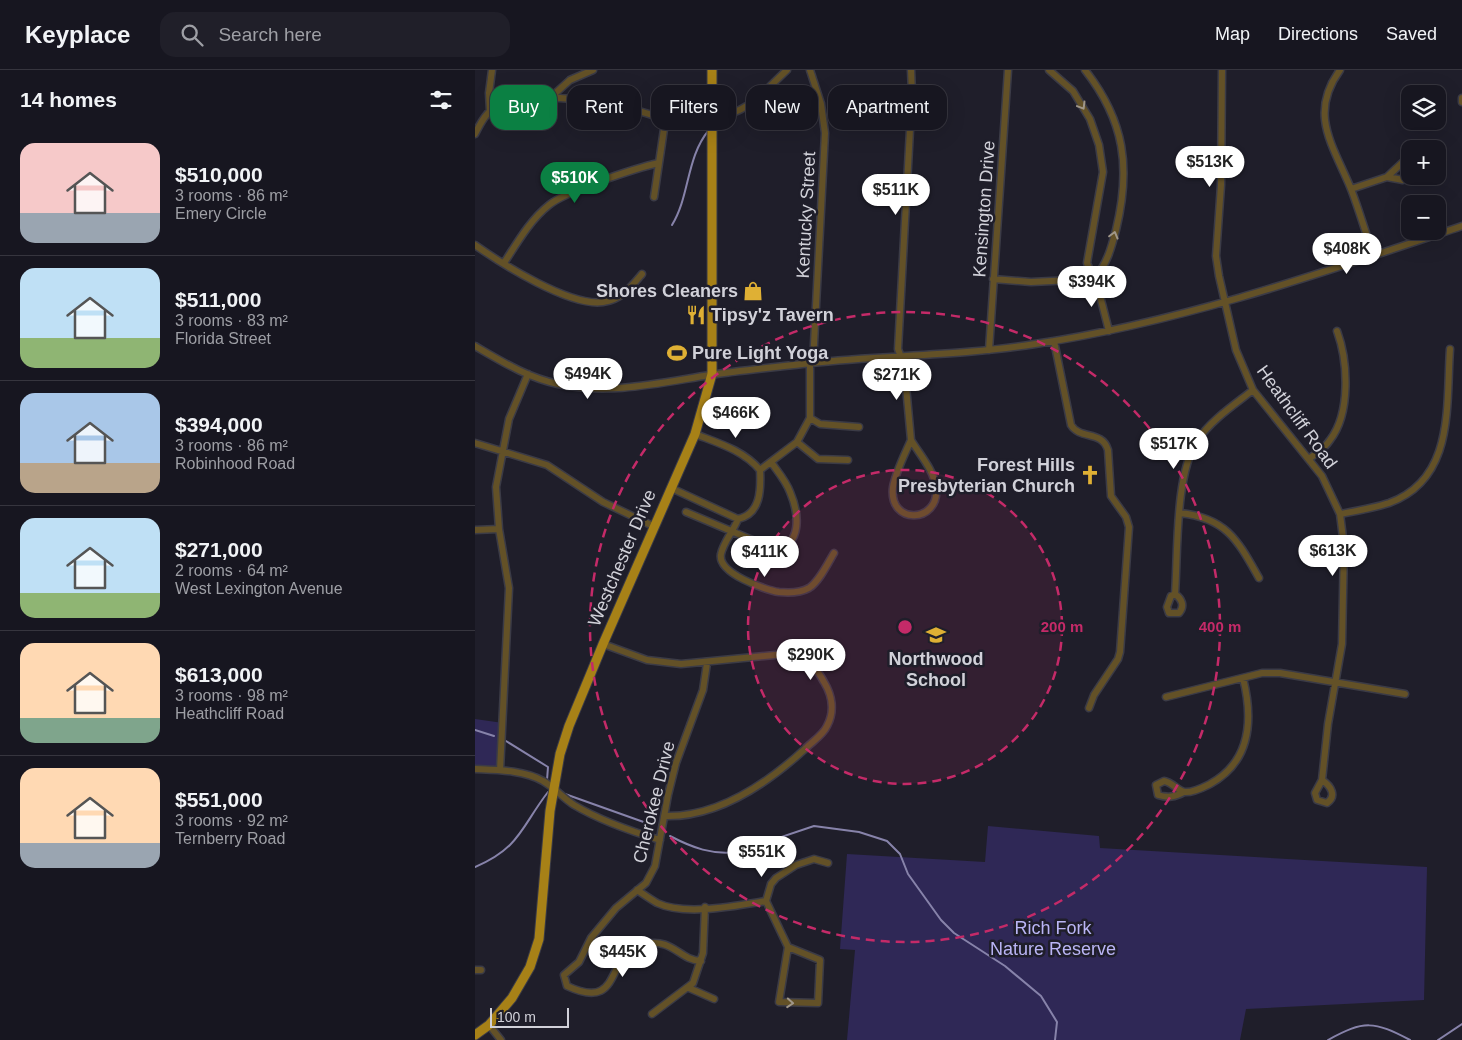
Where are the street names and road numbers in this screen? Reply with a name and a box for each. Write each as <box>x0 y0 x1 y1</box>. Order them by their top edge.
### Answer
street label: Kensington Drive <box>969 140 999 278</box>
street label: Kentucky Street <box>793 151 819 279</box>
street label: Heathcliff Road <box>1253 361 1341 473</box>
street label: Westchester Drive <box>584 487 660 629</box>
street label: Cherokee Drive <box>629 739 679 865</box>

